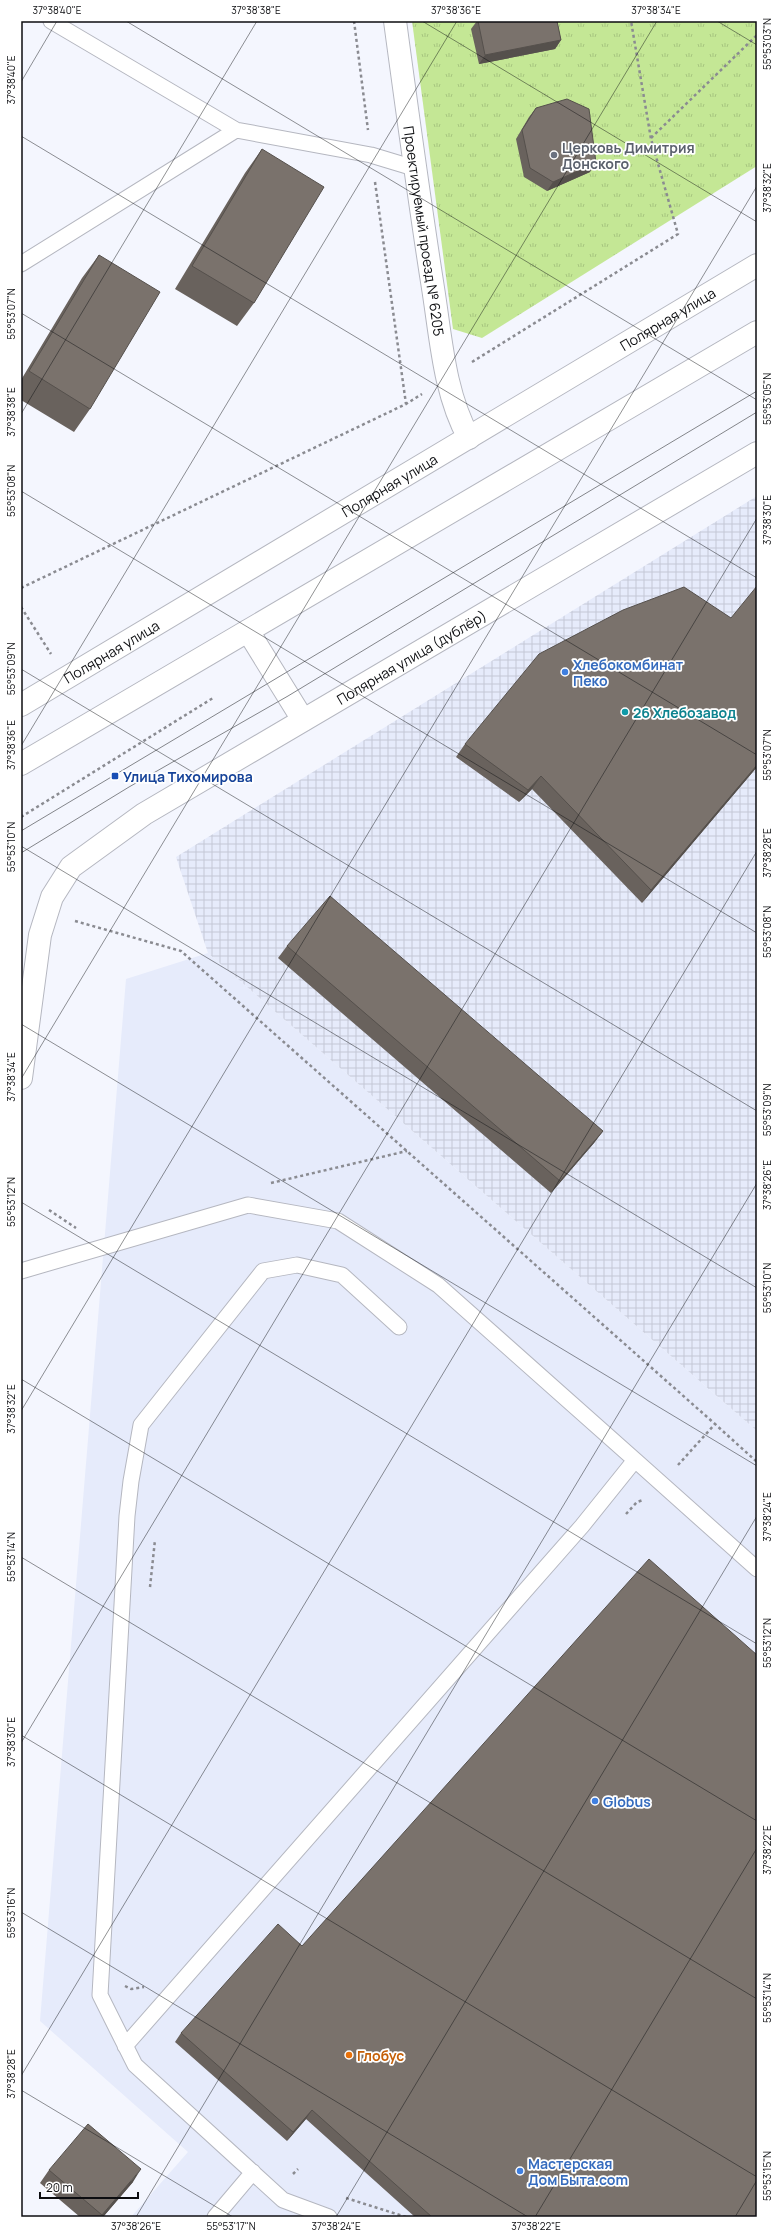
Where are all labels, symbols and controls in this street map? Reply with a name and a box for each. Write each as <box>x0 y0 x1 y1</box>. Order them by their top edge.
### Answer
text: 37°38'40"E <box>33 3 82 17</box>
text: 37°38'38"E <box>231 3 281 17</box>
text: 37°38'36"E <box>431 3 481 17</box>
text: 37°38'34"E <box>631 3 681 17</box>
text: 55°53'03"N <box>760 18 774 70</box>
text: 37°38'40"E <box>4 55 18 104</box>
street label: Проектируемый проезд № 6205 <box>400 125 449 337</box>
place label: Церковь Димитрия Донского <box>562 138 695 173</box>
marker: Церковь Димитрия Донского <box>549 150 559 160</box>
text: 37°38'32"E <box>760 163 774 213</box>
street label: Полярная улица <box>616 283 719 355</box>
text: 55°53'07"N <box>4 288 18 340</box>
text: 55°53'05"N <box>760 373 774 425</box>
text: 37°38'38"E <box>4 387 18 437</box>
street label: Полярная улица <box>338 449 441 521</box>
text: 55°53'08"N <box>4 465 18 517</box>
text: 37°38'30"E <box>760 495 774 545</box>
street label: Полярная улица (дублёр) <box>333 605 490 708</box>
street label: Полярная улица <box>60 615 162 687</box>
text: 55°53'09"N <box>4 643 18 695</box>
place label: Хлебокомбинат Пеко <box>573 655 684 690</box>
marker: Хлебокомбинат Пеко <box>560 667 570 677</box>
place label: 26 Хлебозавод <box>633 703 736 722</box>
marker: 26 Хлебозавод <box>620 707 630 717</box>
text: 37°38'36"E <box>4 720 18 770</box>
text: 55°53'07"N <box>760 729 774 781</box>
place label: Улица Тихомирова <box>123 767 253 786</box>
marker: Улица Тихомирова <box>110 771 120 781</box>
text: 55°53'10"N <box>4 822 18 872</box>
text: 37°38'28"E <box>760 828 774 878</box>
text: 55°53'08"N <box>760 906 774 958</box>
text: 37°38'34"E <box>4 1052 18 1102</box>
text: 55°53'09"N <box>760 1084 774 1136</box>
text: 37°38'26"E <box>760 1160 774 1210</box>
text: 55°53'12"N <box>4 1177 18 1227</box>
text: 55°53'10"N <box>760 1263 774 1313</box>
text: 37°38'32"E <box>4 1384 18 1434</box>
text: 37°38'24"E <box>760 1492 774 1542</box>
text: 55°53'14"N <box>4 1532 18 1582</box>
text: 55°53'12"N <box>760 1618 774 1668</box>
text: 37°38'30"E <box>4 1717 18 1767</box>
place label: Globus <box>603 1792 651 1811</box>
marker: Globus <box>590 1796 600 1806</box>
text: 37°38'22"E <box>760 1825 774 1875</box>
text: 55°53'16"N <box>4 1888 18 1938</box>
text: 55°53'14"N <box>760 1973 774 2023</box>
place label: Глобус <box>357 2046 404 2065</box>
text: 37°38'28"E <box>4 2049 18 2099</box>
marker: Глобус <box>344 2050 354 2060</box>
text: 55°53'15"N <box>760 2151 774 2201</box>
place label: Мастерская Дом Быта.com <box>528 2154 628 2189</box>
marker: Мастерская Дом Быта.com <box>515 2166 525 2176</box>
scale bar <box>40 2174 138 2200</box>
text: 20 m <box>46 2179 73 2196</box>
text: 37°38'26"E <box>111 2219 161 2233</box>
text: 55°53'17"N <box>206 2219 256 2233</box>
text: 37°38'24"E <box>311 2219 361 2233</box>
text: 37°38'22"E <box>511 2219 561 2233</box>

